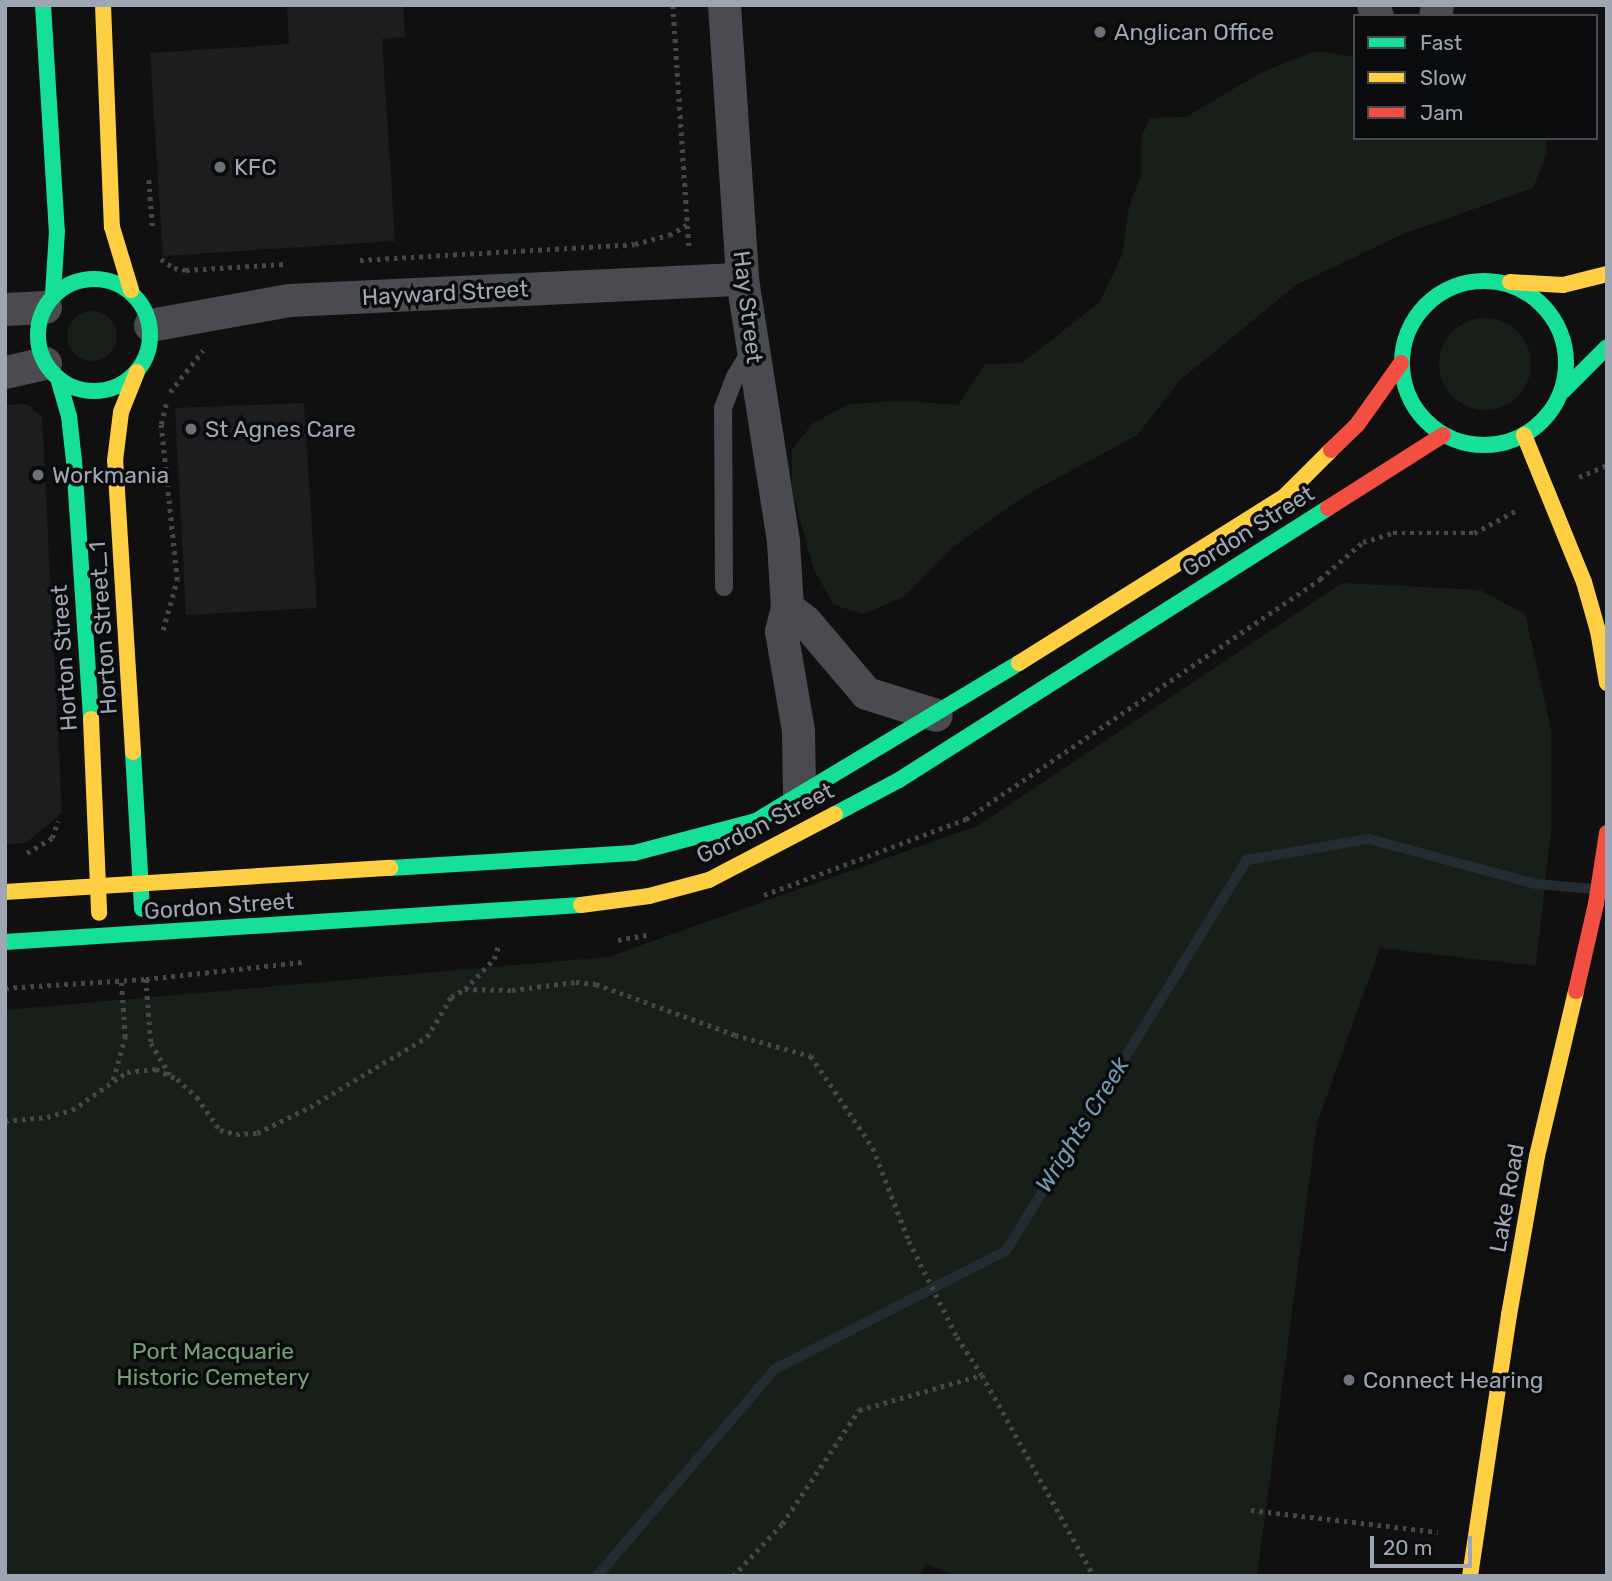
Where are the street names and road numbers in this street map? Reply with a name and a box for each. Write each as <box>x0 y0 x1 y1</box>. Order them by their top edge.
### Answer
street label: Hay Street <box>727 249 769 365</box>
street label: Hayward Street <box>361 275 529 311</box>
street label: Gordon Street <box>1177 479 1319 583</box>
street label: Horton Street_1 <box>83 540 123 716</box>
street label: Horton Street <box>45 584 83 732</box>
street label: Gordon Street <box>692 777 838 869</box>
street label: Gordon Street <box>143 887 295 925</box>
street label: Lake Road <box>1484 1141 1530 1255</box>

